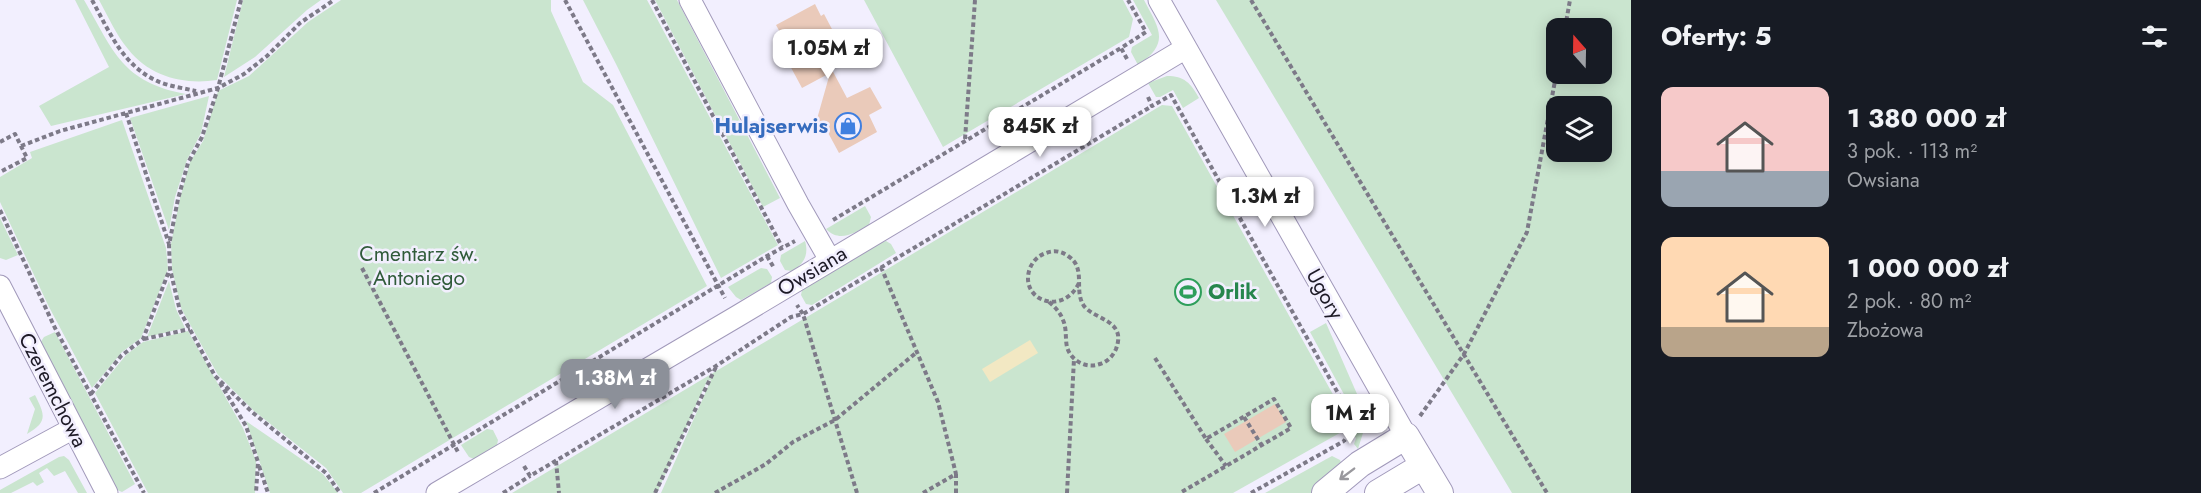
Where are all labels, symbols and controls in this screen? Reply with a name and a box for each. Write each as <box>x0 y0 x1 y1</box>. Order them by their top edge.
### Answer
text: Oferty: 5 <box>1661 17 1772 55</box>
north arrow <box>1546 18 1612 84</box>
map controls <box>1546 18 1612 162</box>
icon: filters <box>2138 20 2171 53</box>
pin: 1.05M zł <box>766 29 890 80</box>
text: 1.05M zł <box>787 34 869 63</box>
button: layers <box>1546 96 1612 162</box>
text: 1 380 000 zł <box>1847 99 2006 137</box>
pin: 845K zł <box>985 107 1095 158</box>
place label: Hulajserwis <box>714 111 828 141</box>
shop icon: Hulajserwis <box>833 111 863 141</box>
icon: home <box>1709 111 1781 183</box>
text: 845K zł <box>1002 112 1078 141</box>
text: 3 pok. · 113 m² <box>1847 137 1977 166</box>
text: Owsiana <box>1847 166 1920 195</box>
pin: 1.3M zł <box>1210 177 1320 228</box>
text: 1.3M zł <box>1231 182 1299 211</box>
street label: Owsiana <box>772 238 852 304</box>
park label: Cmentarz św. Antoniego <box>359 239 479 293</box>
text: 1 000 000 zł <box>1847 249 2008 287</box>
icon: home <box>1709 261 1781 333</box>
street label: Ugory <box>1299 263 1351 325</box>
sports icon: Orlik <box>1173 277 1203 307</box>
place label: Orlik <box>1208 277 1257 307</box>
text: 2 pok. · 80 m² <box>1847 287 1972 316</box>
text: Zbożowa <box>1847 316 1923 345</box>
street label: Czeremchowa <box>11 327 95 453</box>
pin: 1.38M zł <box>553 359 677 410</box>
text: 1.38M zł <box>574 364 656 393</box>
pin: 1M zł <box>1308 394 1392 445</box>
text: 1M zł <box>1325 399 1375 428</box>
one-way arrow <box>1339 468 1355 481</box>

